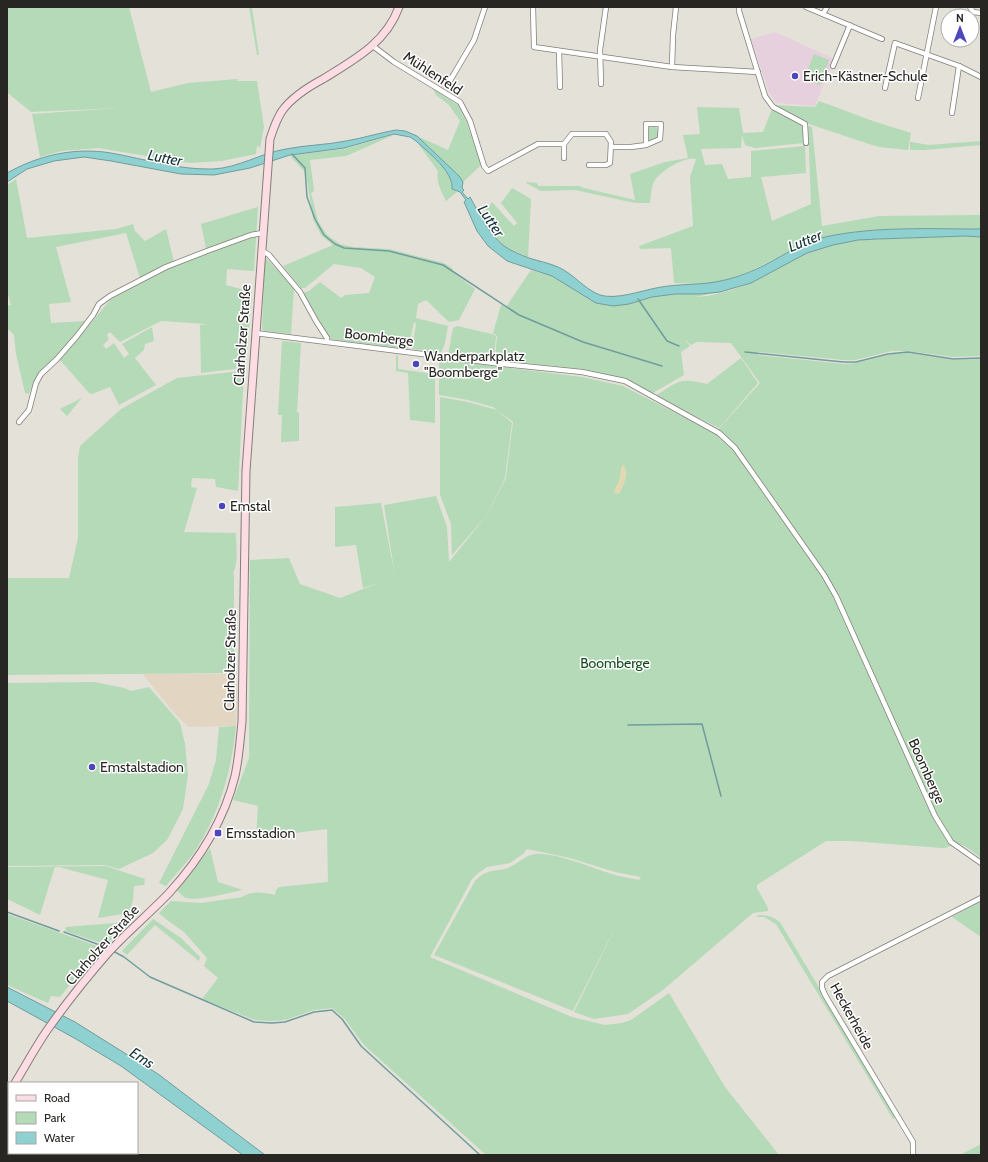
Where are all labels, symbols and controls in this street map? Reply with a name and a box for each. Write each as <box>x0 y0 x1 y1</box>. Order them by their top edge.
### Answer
north arrow <box>940 8 980 48</box>
text: N <box>956 11 964 25</box>
street label: Mühlenfeld <box>400 47 466 99</box>
place label: Erich-Kästner-Schule <box>803 67 928 85</box>
marker: Erich-Kästner-Schule <box>790 71 800 81</box>
water label: Lutter <box>146 146 185 170</box>
water label: Lutter <box>474 202 509 242</box>
water label: Lutter <box>785 226 826 256</box>
street label: Clarholzer Straße <box>229 284 255 386</box>
street label: Boomberge <box>343 324 415 350</box>
place label: Wanderparkplatz "Boomberge" <box>424 347 525 381</box>
marker: Wanderparkplatz "Boomberge" <box>411 359 421 369</box>
place label: Emstal <box>230 497 271 515</box>
marker: Emstal <box>217 501 227 511</box>
street label: Clarholzer Straße <box>220 609 240 711</box>
park label: Boomberge <box>580 654 650 672</box>
street label: Boomberge <box>905 736 949 806</box>
place label: Emstalstadion <box>100 758 184 776</box>
marker: Emstalstadion <box>87 762 97 772</box>
place label: Emsstadion <box>226 824 295 842</box>
marker: Emsstadion <box>213 828 223 838</box>
street label: Clarholzer Straße <box>61 901 143 989</box>
street label: Heckerheide <box>826 980 878 1052</box>
water label: Ems <box>126 1043 158 1073</box>
legend <box>8 1082 138 1154</box>
text: Road <box>44 1090 70 1105</box>
text: Park <box>44 1110 66 1125</box>
text: Water <box>44 1130 75 1145</box>

